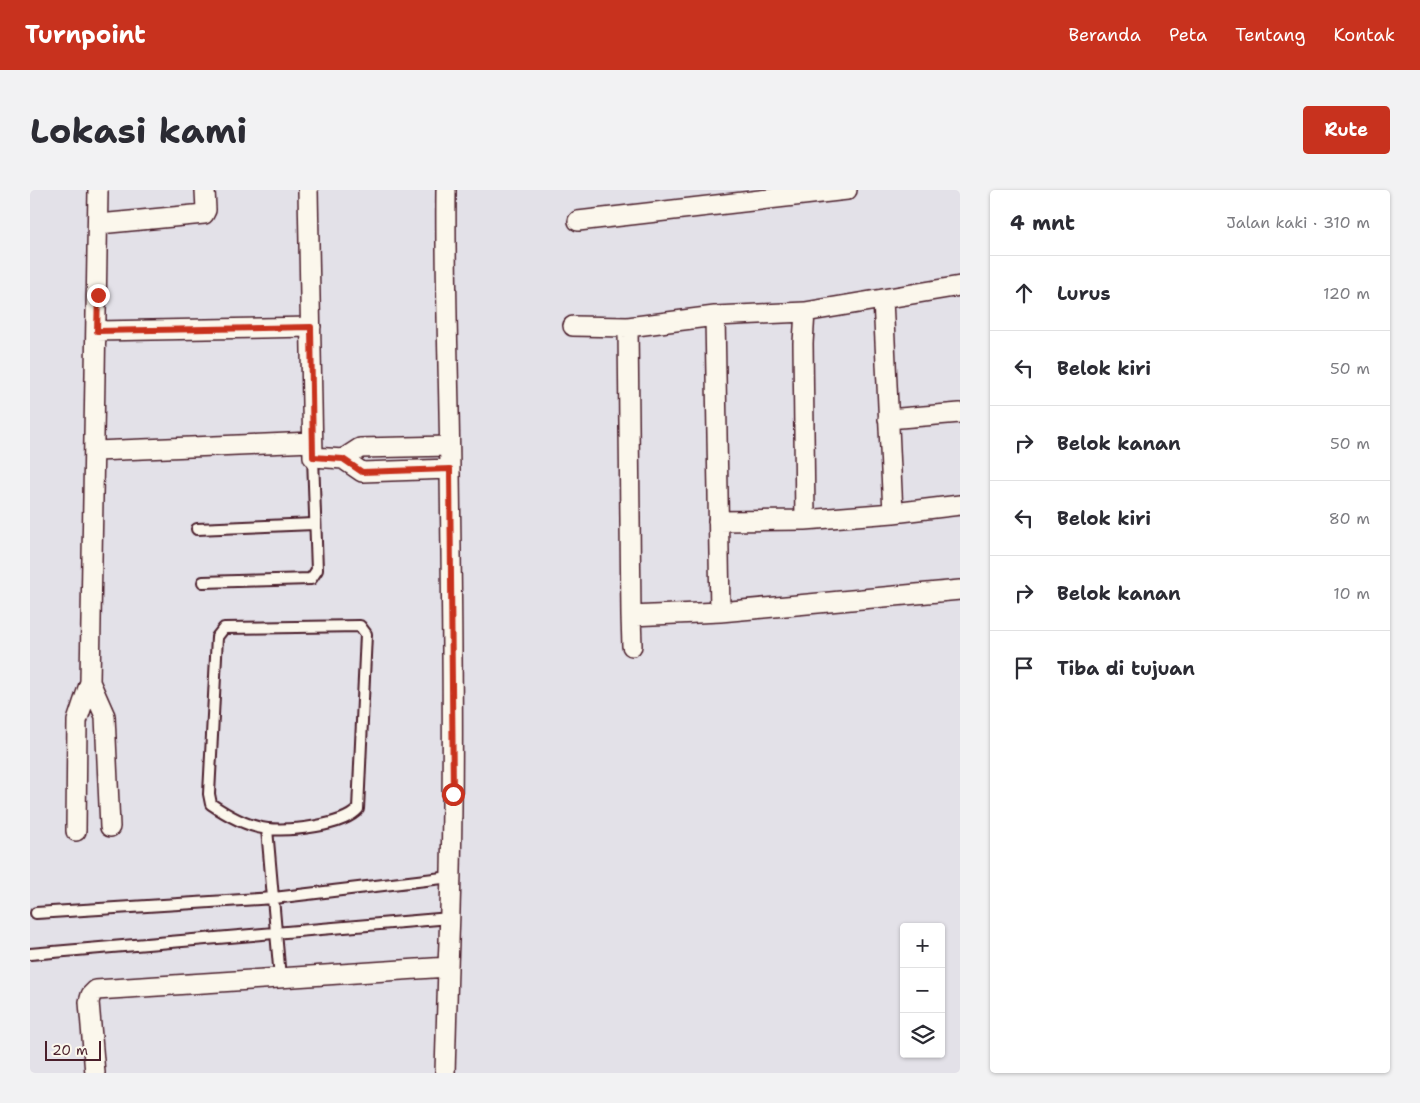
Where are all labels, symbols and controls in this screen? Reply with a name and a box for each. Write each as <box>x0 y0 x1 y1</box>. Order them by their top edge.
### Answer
text: Turnpoint <box>25 19 146 51</box>
text: Beranda <box>1069 23 1141 47</box>
text: Peta <box>1169 23 1207 47</box>
text: Tentang <box>1235 23 1306 47</box>
text: Kontak <box>1334 23 1395 47</box>
button: Rute <box>1303 106 1390 154</box>
text: Lokasi kami <box>30 107 247 154</box>
text: 4 mnt <box>1010 209 1075 237</box>
text: Jalan kaki · 310 m <box>1226 212 1370 233</box>
icon: ahead <box>1010 279 1038 307</box>
text: Lurus <box>1057 281 1111 306</box>
text: 120 m <box>1323 283 1370 304</box>
route end <box>87 284 110 307</box>
icon: left <box>1010 354 1038 382</box>
text: Belok kiri <box>1057 356 1151 381</box>
text: 50 m <box>1330 358 1370 379</box>
icon: right <box>1010 429 1038 457</box>
text: Belok kanan <box>1057 431 1181 456</box>
text: 50 m <box>1330 433 1370 454</box>
icon: left <box>1010 504 1038 532</box>
text: Belok kiri <box>1057 506 1151 531</box>
text: 80 m <box>1329 508 1370 529</box>
icon: right <box>1010 579 1038 607</box>
text: Belok kanan <box>1057 581 1181 606</box>
text: 10 m <box>1333 583 1370 604</box>
icon: arrive <box>1010 654 1038 682</box>
text: Tiba di tujuan <box>1057 656 1195 681</box>
route start <box>442 783 465 806</box>
map controls <box>900 923 945 1058</box>
button: + <box>900 923 945 968</box>
button: − <box>900 968 945 1013</box>
button: layers <box>900 1013 945 1058</box>
scale bar <box>45 1038 101 1061</box>
text: 20 m <box>52 1041 88 1059</box>

